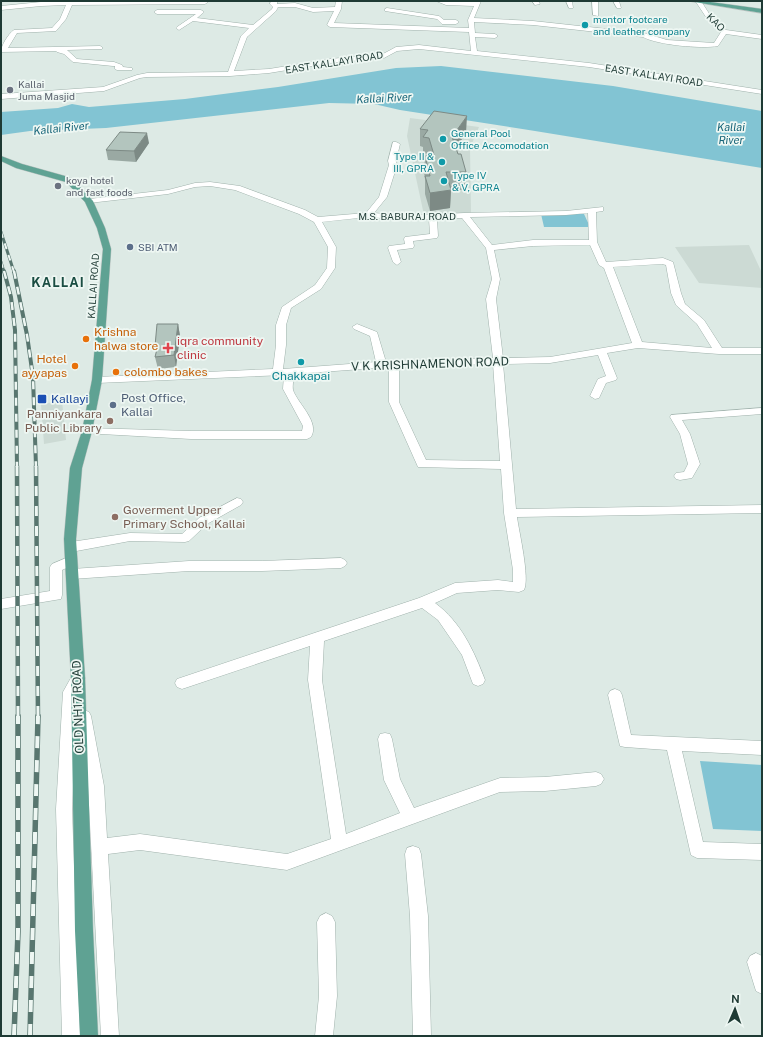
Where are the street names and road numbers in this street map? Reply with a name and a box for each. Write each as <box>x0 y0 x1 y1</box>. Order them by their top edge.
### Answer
street label: KAO <box>704 10 728 34</box>
street label: EAST KALLAYI ROAD <box>284 48 384 76</box>
street label: EAST KALLAYI ROAD <box>604 61 704 89</box>
street label: M.S. BABURAJ ROAD <box>358 210 456 222</box>
street label: KALLAI ROAD <box>85 253 101 319</box>
street label: V K KRISHNAMENON ROAD <box>351 354 509 374</box>
street label: OLD NH17 ROAD <box>69 660 87 754</box>

